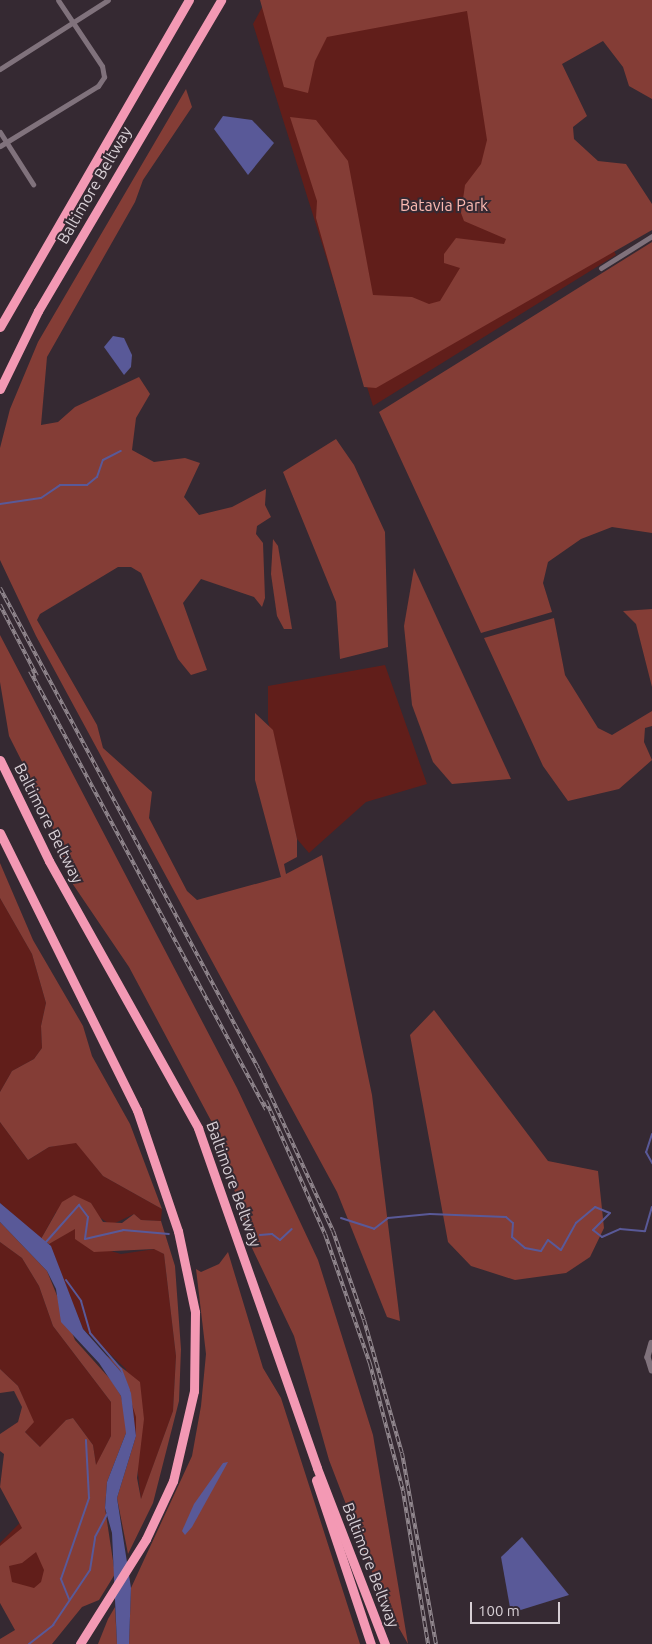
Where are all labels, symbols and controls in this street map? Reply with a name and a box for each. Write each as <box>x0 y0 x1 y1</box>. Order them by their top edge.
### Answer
street label: Baltimore Beltway <box>53 123 135 247</box>
park label: Batavia Park <box>400 195 488 215</box>
street label: Baltimore Beltway <box>10 760 88 886</box>
street label: Baltimore Beltway <box>202 1119 266 1249</box>
street label: Baltimore Beltway <box>338 1500 404 1630</box>
scale bar <box>472 1592 562 1624</box>
text: 100 m <box>478 1602 520 1619</box>

